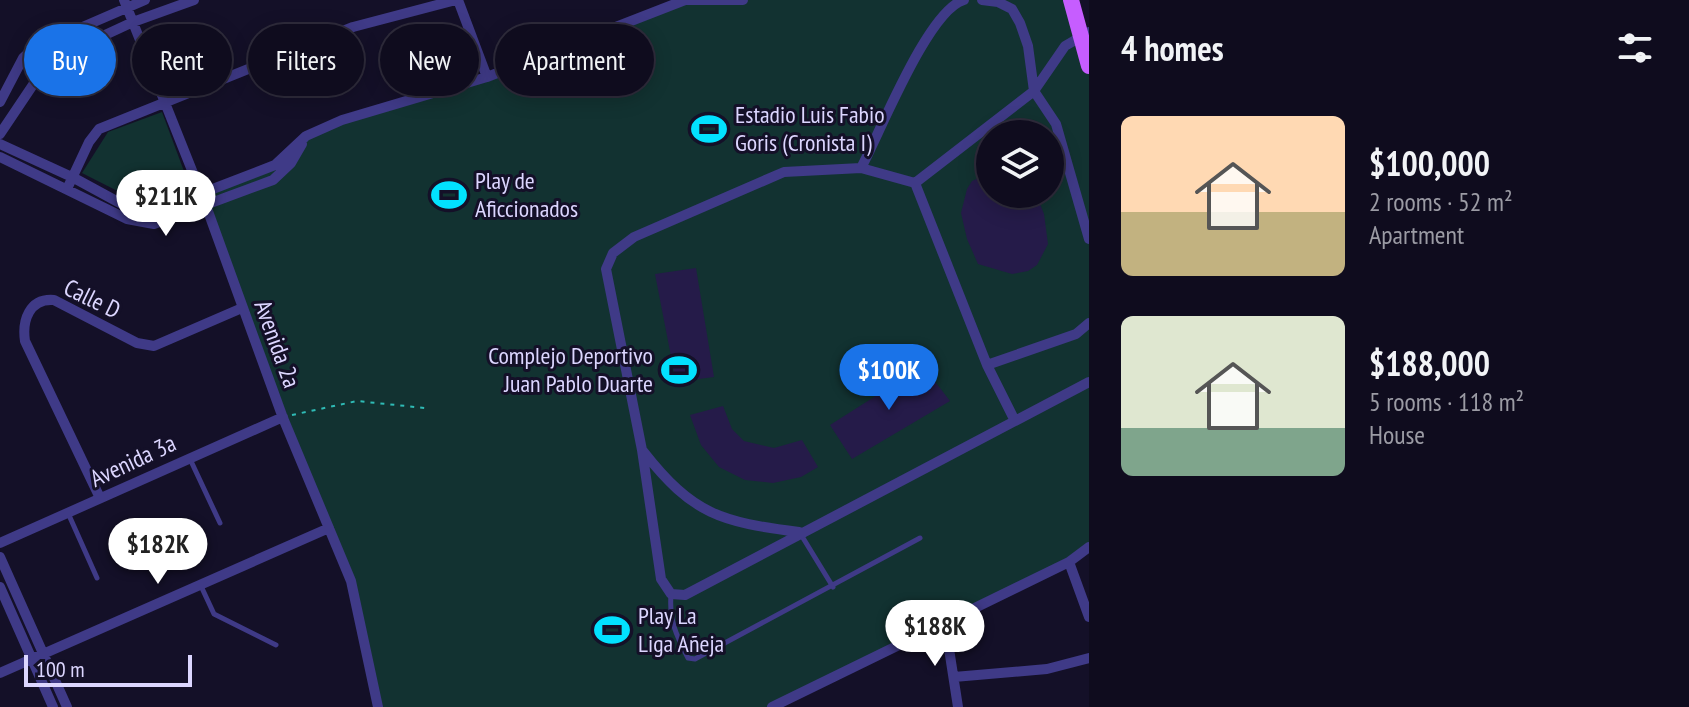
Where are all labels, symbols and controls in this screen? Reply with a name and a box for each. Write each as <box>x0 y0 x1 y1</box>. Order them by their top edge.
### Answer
chip: Buy <box>24 24 116 96</box>
chip: Rent <box>132 24 232 96</box>
chip: Filters <box>248 24 364 96</box>
chip: New <box>380 24 479 96</box>
chip: Apartment <box>495 24 654 96</box>
text: 4 homes <box>1121 26 1224 70</box>
icon: filters <box>1613 26 1657 70</box>
place label: Estadio Luis Fabio Goris (Cronista I) <box>735 99 885 158</box>
sports icon: Estadio Luis Fabio Goris (Cronista I) <box>690 110 728 148</box>
map controls <box>976 120 1064 208</box>
button: layers <box>976 120 1064 208</box>
text: $100,000 <box>1369 141 1490 185</box>
icon: home <box>1185 148 1281 244</box>
place label: Play de Aficcionados <box>475 165 578 224</box>
pin: $211K <box>110 170 222 238</box>
sports icon: Play de Aficcionados <box>430 176 468 214</box>
text: $211K <box>134 179 198 212</box>
text: 2 rooms · 52 m² <box>1369 185 1513 218</box>
text: Apartment <box>1369 218 1464 251</box>
street label: Calle D <box>59 272 126 325</box>
street label: Avenida 2a <box>247 296 308 392</box>
place label: Complejo Deportivo Juan Pablo Duarte <box>488 340 653 399</box>
text: $188,000 <box>1369 341 1490 385</box>
pin: $100K <box>833 344 945 412</box>
icon: home <box>1185 348 1281 444</box>
sports icon: Complejo Deportivo Juan Pablo Duarte <box>660 351 698 389</box>
text: $100K <box>857 353 921 386</box>
text: 5 rooms · 118 m² <box>1369 385 1524 418</box>
text: House <box>1369 418 1425 451</box>
street label: Avenida 3a <box>85 427 181 494</box>
pin: $182K <box>102 518 214 586</box>
text: $182K <box>126 527 190 560</box>
place label: Play La Liga Añeja <box>638 600 724 659</box>
pin: $188K <box>879 600 991 668</box>
text: $188K <box>903 609 967 642</box>
sports icon: Play La Liga Añeja <box>593 611 631 649</box>
scale bar <box>24 651 192 687</box>
text: 100 m <box>36 655 85 683</box>

